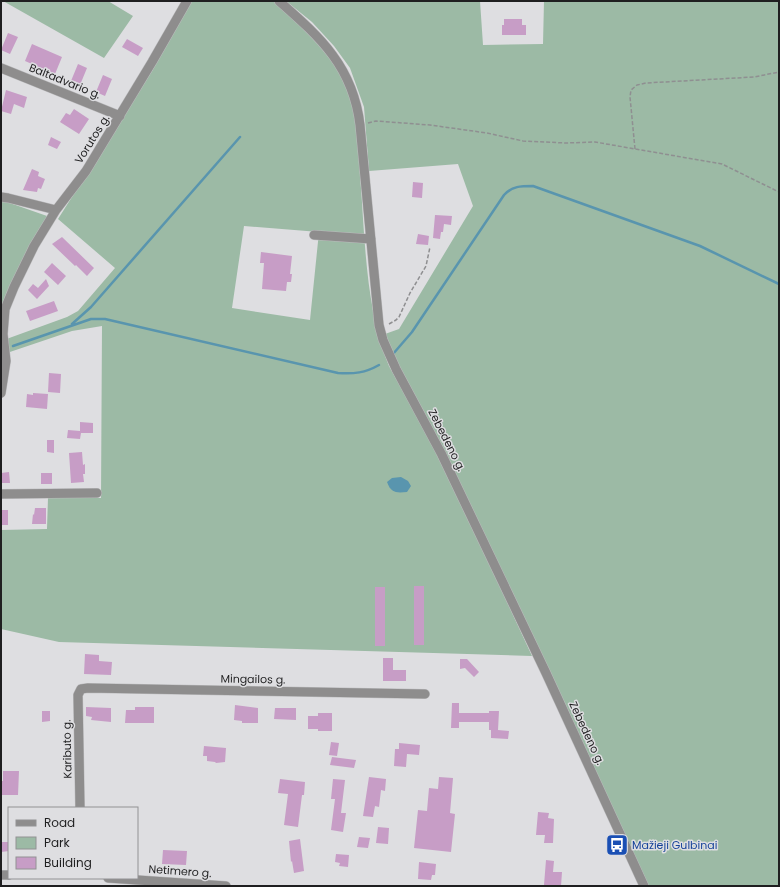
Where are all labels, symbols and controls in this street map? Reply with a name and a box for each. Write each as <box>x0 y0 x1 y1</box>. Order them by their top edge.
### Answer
street label: Baltadvario g. <box>27 59 103 103</box>
street label: Vorutos g. <box>71 111 113 167</box>
street label: Zebedeno g. <box>424 406 470 474</box>
street label: Mingailos g. <box>220 670 286 688</box>
street label: Zebedeno g. <box>565 699 609 767</box>
street label: Kaributo g. <box>58 719 76 779</box>
legend <box>8 807 138 879</box>
text: Road <box>44 814 75 831</box>
bus stop icon: Mažieji Gulbinai <box>604 832 630 858</box>
text: Park <box>44 834 71 851</box>
place label: Mažieji Gulbinai <box>632 837 718 853</box>
text: Building <box>44 854 92 871</box>
street label: Netimero g. <box>148 861 212 881</box>

